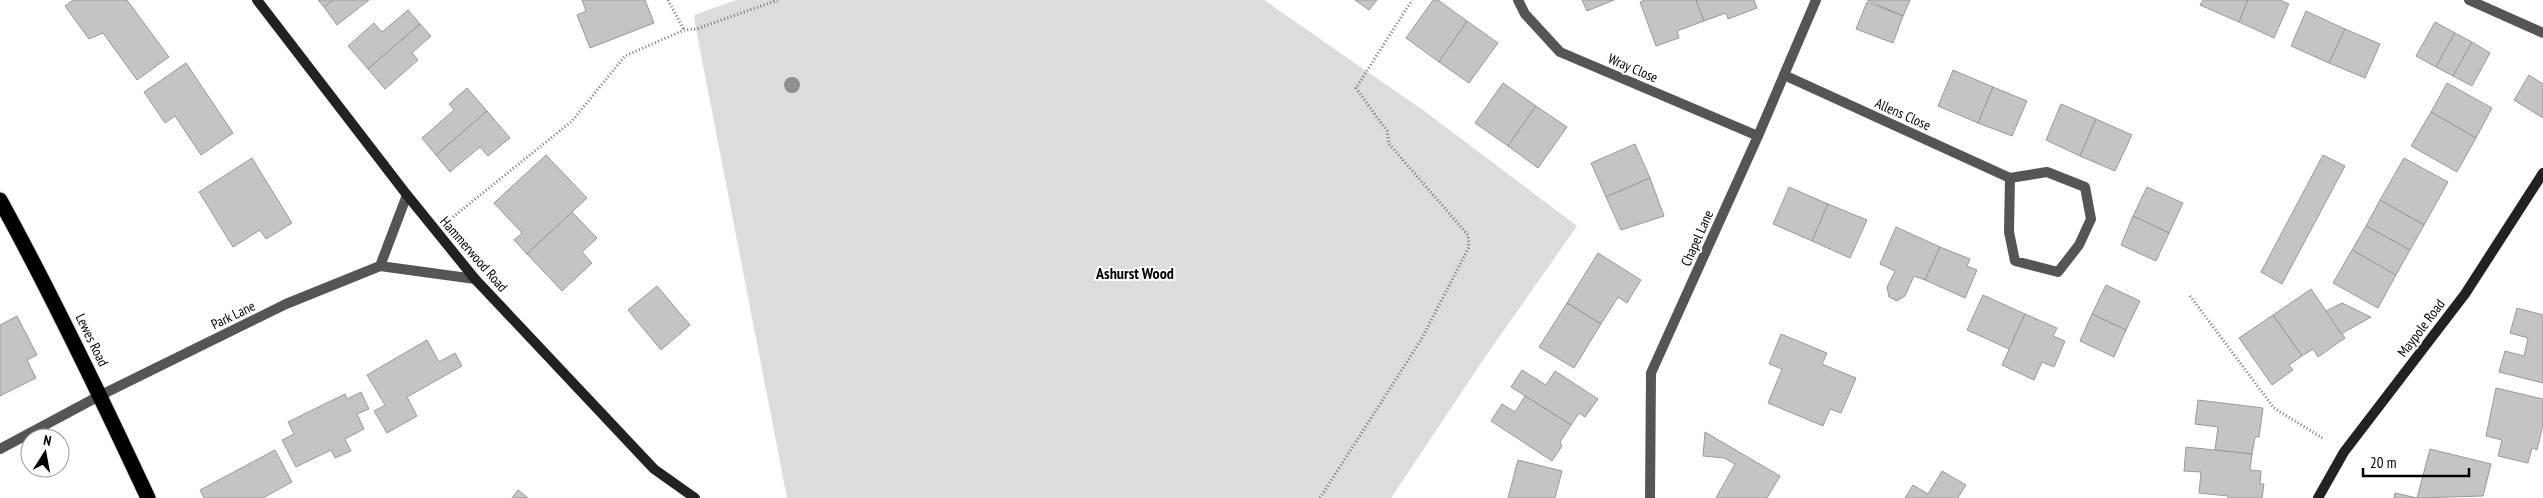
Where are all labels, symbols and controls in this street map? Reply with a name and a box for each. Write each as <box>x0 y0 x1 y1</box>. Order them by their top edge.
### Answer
street label: Wray Close <box>1605 49 1661 87</box>
street label: Allens Close <box>1872 94 1934 134</box>
street label: Chapel Lane <box>1677 207 1717 269</box>
street label: Hammerwood Road <box>436 213 512 295</box>
district label: Ashurst Wood <box>1095 263 1174 283</box>
street label: Maypole Road <box>2393 295 2449 361</box>
street label: Park Lane <box>208 297 258 333</box>
street label: Lewes Road <box>72 311 112 369</box>
north arrow <box>20 428 70 478</box>
text: N <box>42 431 53 450</box>
scale bar <box>2363 446 2469 478</box>
text: 20 m <box>2370 453 2396 472</box>

